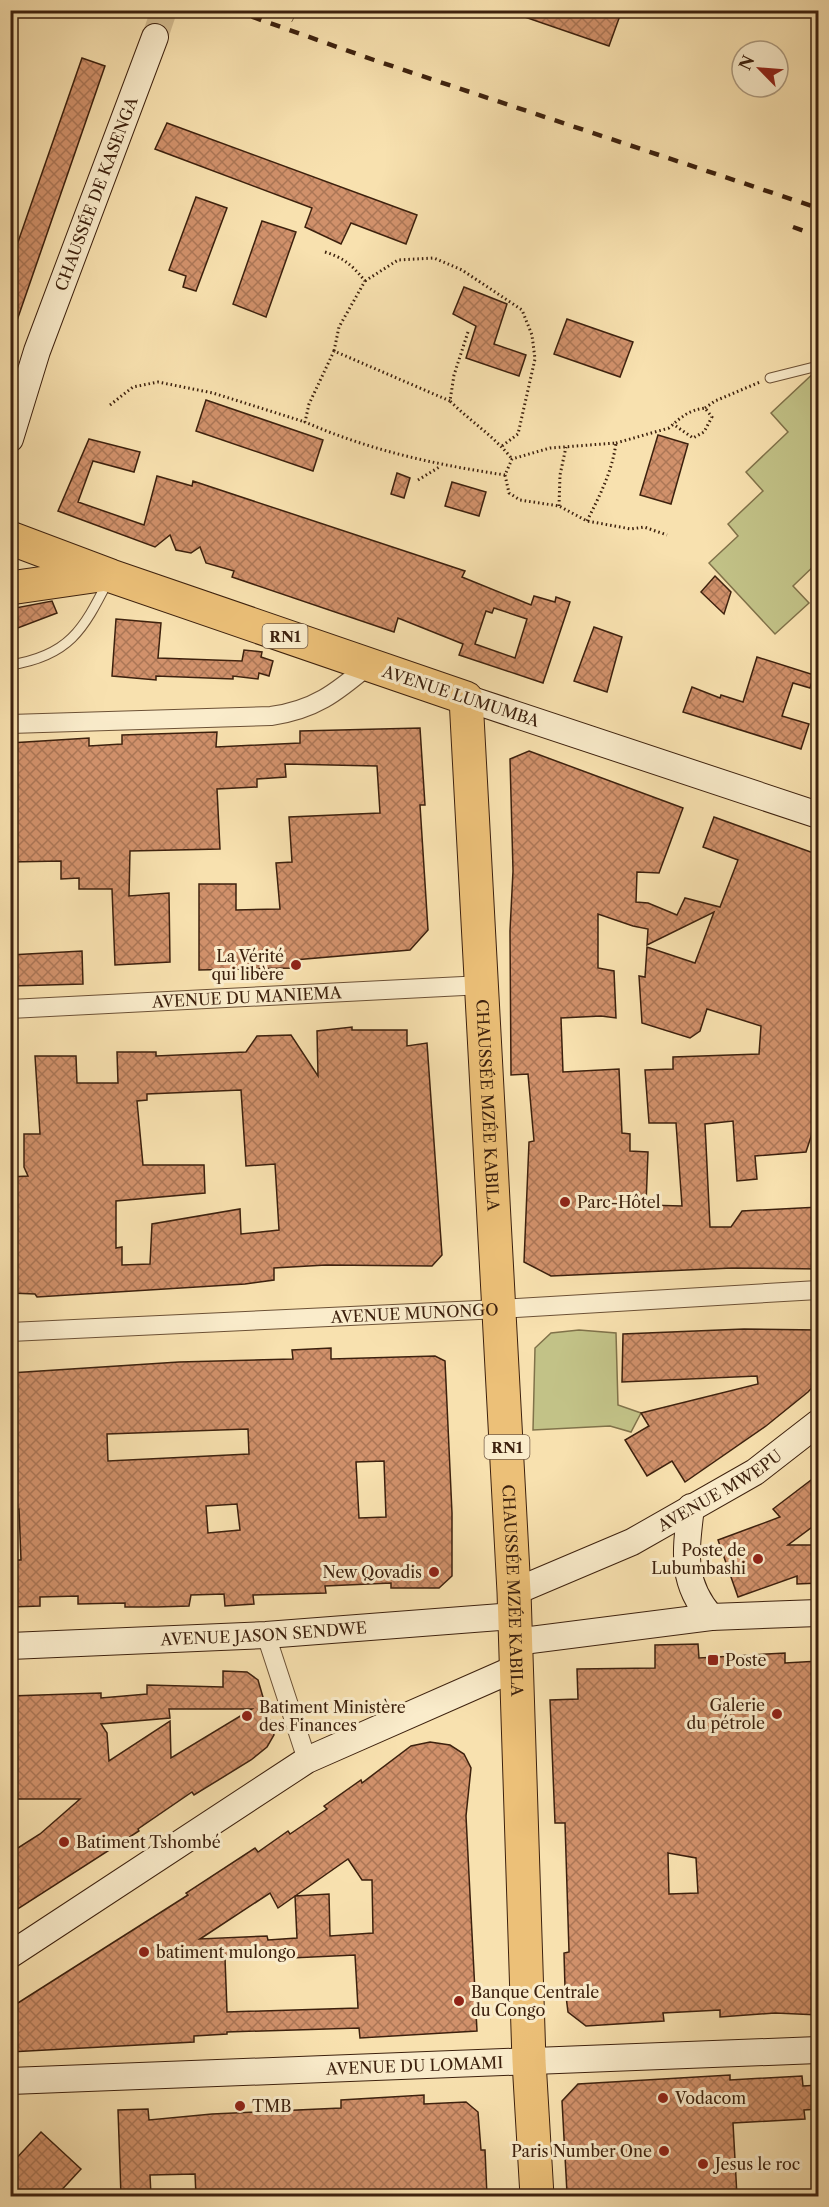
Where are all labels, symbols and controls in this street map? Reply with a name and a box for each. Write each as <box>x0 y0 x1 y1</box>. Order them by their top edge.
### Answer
north arrow <box>730 39 790 99</box>
text: N <box>734 52 758 73</box>
street label: CHAUSSÉE DE KASENGA <box>51 93 142 294</box>
road number: RN1 <box>262 624 308 648</box>
street label: AVENUE LUMUMBA <box>379 661 543 731</box>
place label: La Vérité qui libère <box>212 946 284 984</box>
marker: La Vérité qui libère <box>289 958 303 972</box>
street label: AVENUE DU MANIEMA <box>150 982 343 1012</box>
street label: CHAUSSÉE MZÉE KABILA <box>472 999 504 1213</box>
place label: Parc-Hôtel <box>577 1192 661 1212</box>
marker: Parc-Hôtel <box>558 1195 572 1209</box>
street label: AVENUE MUNONGO <box>329 1299 499 1327</box>
road number: RN1 <box>484 1435 530 1459</box>
street label: AVENUE MWEPU <box>653 1445 786 1536</box>
street label: CHAUSSÉE MZÉE KABILA <box>498 1484 527 1698</box>
place label: Poste de Lubumbashi <box>651 1540 746 1578</box>
marker: Poste de Lubumbashi <box>751 1552 765 1566</box>
place label: New Qovadis <box>323 1562 422 1582</box>
marker: New Qovadis <box>427 1565 441 1579</box>
street label: AVENUE JASON SENDWE <box>159 1617 368 1650</box>
place label: Poste <box>725 1650 767 1670</box>
marker: Poste <box>706 1653 720 1667</box>
place label: Galerie du pétrole <box>687 1695 765 1733</box>
place label: Batiment Ministère des Finances <box>259 1697 406 1735</box>
marker: Galerie du pétrole <box>770 1707 784 1721</box>
marker: Batiment Ministère des Finances <box>240 1709 254 1723</box>
place label: Batiment Tshombé <box>76 1832 221 1852</box>
marker: Batiment Tshombé <box>57 1835 71 1849</box>
place label: batiment mulongo <box>156 1942 296 1962</box>
marker: batiment mulongo <box>137 1945 151 1959</box>
place label: Banque Centrale du Congo <box>471 1982 599 2020</box>
marker: Banque Centrale du Congo <box>452 1994 466 2008</box>
street label: AVENUE DU LOMAMI <box>325 2052 504 2079</box>
place label: Vodacom <box>674 2088 746 2108</box>
marker: Vodacom <box>656 2091 670 2105</box>
place label: TMB <box>252 2096 291 2116</box>
marker: TMB <box>233 2099 247 2113</box>
place label: Paris Number One <box>511 2141 652 2161</box>
marker: Paris Number One <box>657 2144 671 2158</box>
place label: Jesus le roc <box>712 2154 800 2174</box>
marker: Jesus le roc <box>696 2157 710 2171</box>

